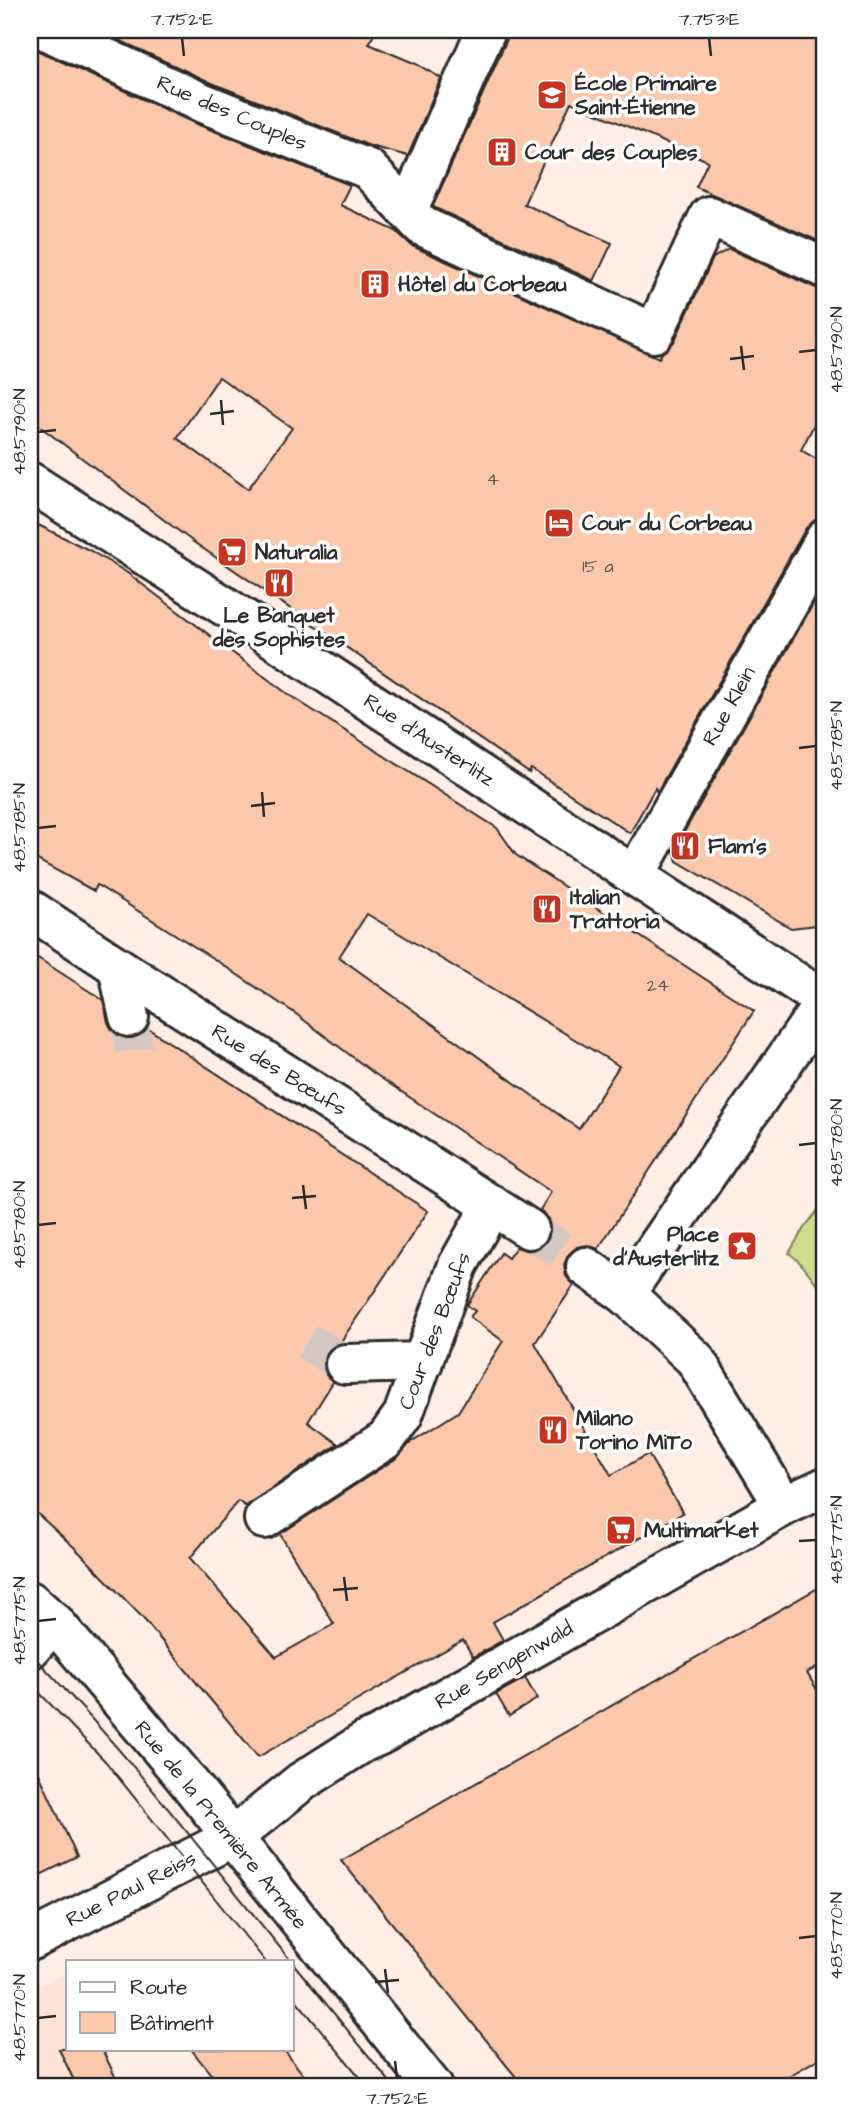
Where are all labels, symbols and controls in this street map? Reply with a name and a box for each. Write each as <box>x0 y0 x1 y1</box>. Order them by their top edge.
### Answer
text: 7.752°E <box>151 7 214 32</box>
text: 7.753°E <box>678 7 740 32</box>
street label: Rue des Couples <box>152 68 312 159</box>
place label: École Primaire Saint-Étienne <box>574 69 718 122</box>
school or university icon: École Primaire Saint-Étienne <box>535 78 569 112</box>
building icon: Cour des Couples <box>485 135 519 169</box>
place label: Cour des Couples <box>525 138 698 168</box>
building icon: Hôtel du Corbeau <box>358 267 392 301</box>
place label: Hôtel du Corbeau <box>398 270 567 299</box>
text: 48.5790°N <box>824 306 849 394</box>
text: 48.5790°N <box>7 388 32 476</box>
house number: 4 <box>487 467 499 492</box>
hotel icon: Cour du Corbeau <box>542 506 576 540</box>
place label: Cour du Corbeau <box>582 509 752 538</box>
supermarket icon: Naturalia <box>215 535 249 569</box>
place label: Naturalia <box>255 538 338 567</box>
house number: 15 a <box>582 554 614 579</box>
restaurant icon: Le Banquet des Sophistes <box>262 566 296 600</box>
place label: Le Banquet des Sophistes <box>212 601 346 655</box>
street label: Rue Klein <box>695 661 763 751</box>
street label: Rue d'Austerlitz <box>358 687 501 794</box>
text: 48.5785°N <box>824 701 849 791</box>
text: 48.5785°N <box>7 783 32 873</box>
restaurant icon: Flam's <box>668 829 702 863</box>
place label: Flam's <box>708 832 767 861</box>
place label: Italian Trattoria <box>569 883 660 936</box>
restaurant icon: Italian Trattoria <box>530 892 564 926</box>
house number: 24 <box>647 973 669 998</box>
street label: Rue des Bœufs <box>206 1017 352 1123</box>
text: 48.5780°N <box>824 1099 849 1187</box>
text: 48.5780°N <box>7 1181 32 1269</box>
place label: Place d'Austerlitz <box>612 1220 720 1273</box>
place icon: Place d'Austerlitz <box>725 1229 759 1263</box>
street label: Cour des Bœufs <box>392 1248 478 1414</box>
place label: Milano Torino MiTo <box>575 1404 692 1457</box>
restaurant icon: Milano Torino MiTo <box>536 1413 570 1447</box>
text: 48.5775°N <box>824 1495 849 1585</box>
supermarket icon: Multimarket <box>604 1513 638 1547</box>
place label: Multimarket <box>644 1516 759 1545</box>
text: 48.5775°N <box>7 1576 32 1666</box>
street label: Rue Sengenwald <box>430 1614 580 1718</box>
street label: Rue de la Première Armée <box>128 1714 314 1936</box>
street label: Rue Paul Reiss <box>61 1844 201 1934</box>
text: 48.5770°N <box>824 1892 849 1980</box>
legend <box>66 1960 294 2050</box>
text: Route <box>130 1973 187 2002</box>
text: 48.5770°N <box>7 1974 32 2062</box>
text: Bâtiment <box>130 2009 214 2038</box>
text: 7.752°E <box>366 2086 429 2111</box>

